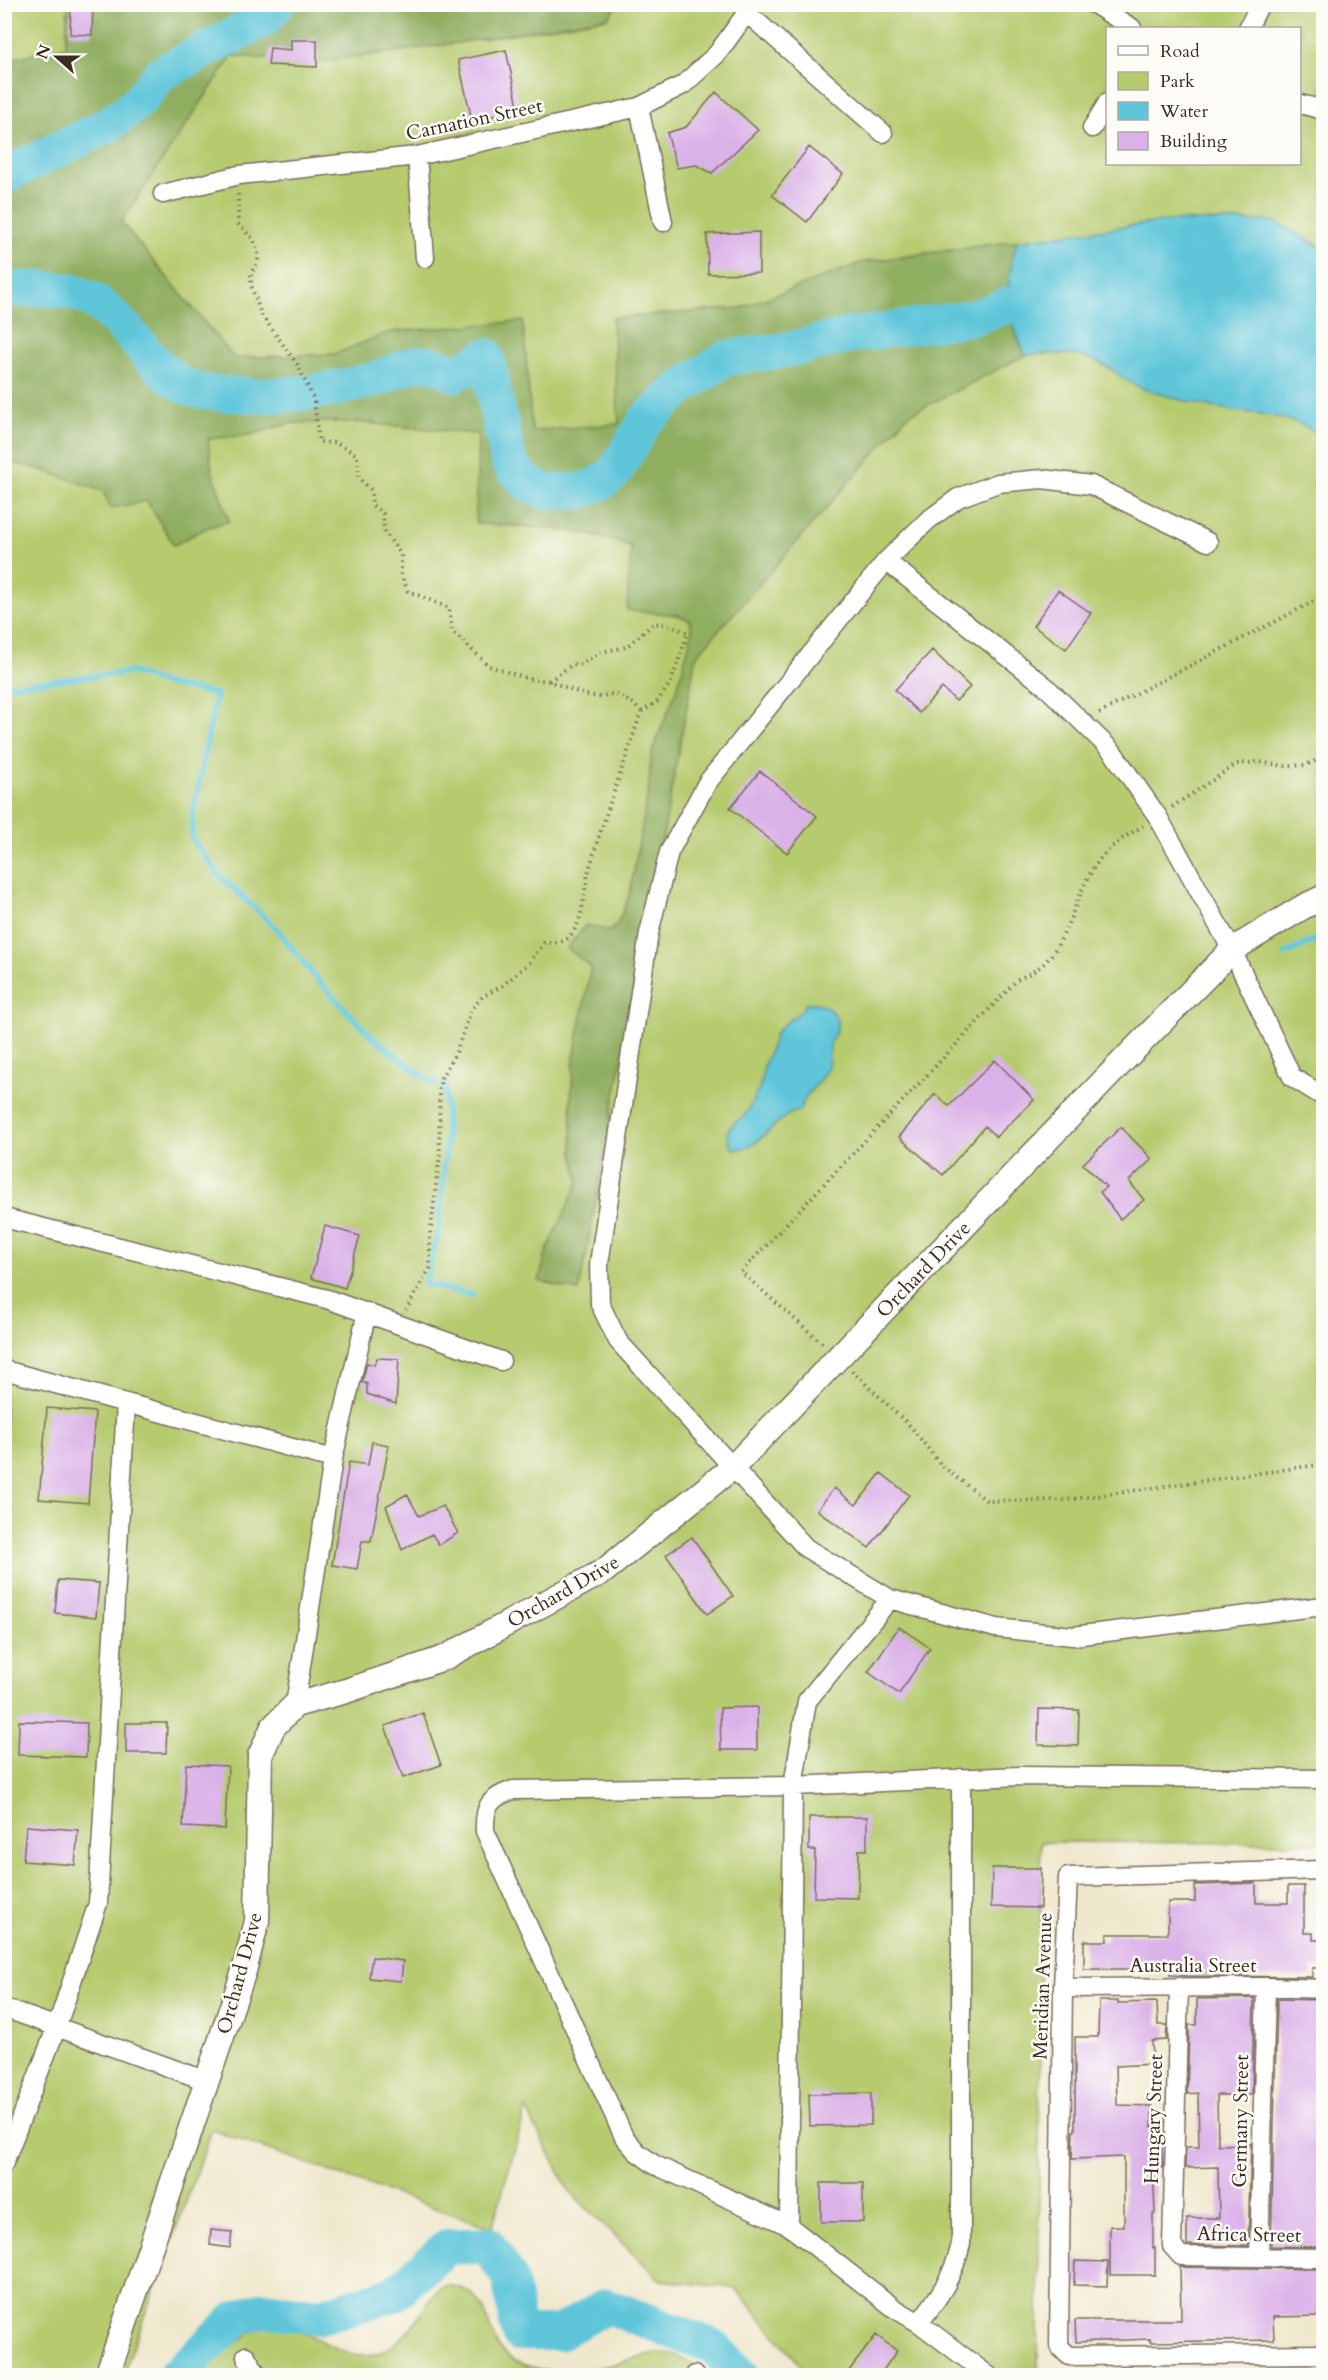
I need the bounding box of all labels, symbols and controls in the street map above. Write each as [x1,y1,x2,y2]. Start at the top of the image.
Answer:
north arrow [27,27,87,87]
legend [1106,27,1301,165]
text: Road [1160,39,1200,64]
text: N [31,41,57,62]
text: Park [1160,69,1195,94]
street label: Carnation Street [403,92,545,147]
text: Water [1159,99,1209,124]
text: Building [1160,129,1228,154]
street label: Orchard Drive [870,1215,976,1324]
street label: Orchard Drive [502,1548,624,1634]
street label: Orchard Drive [210,1909,269,2037]
street label: Meridian Avenue [1026,1912,1059,2060]
street label: Australia Street [1130,1952,1257,1979]
street label: Hungary Street [1138,2053,1169,2185]
street label: Germany Street [1226,2054,1255,2188]
street label: Africa Street [1197,2220,1302,2249]

